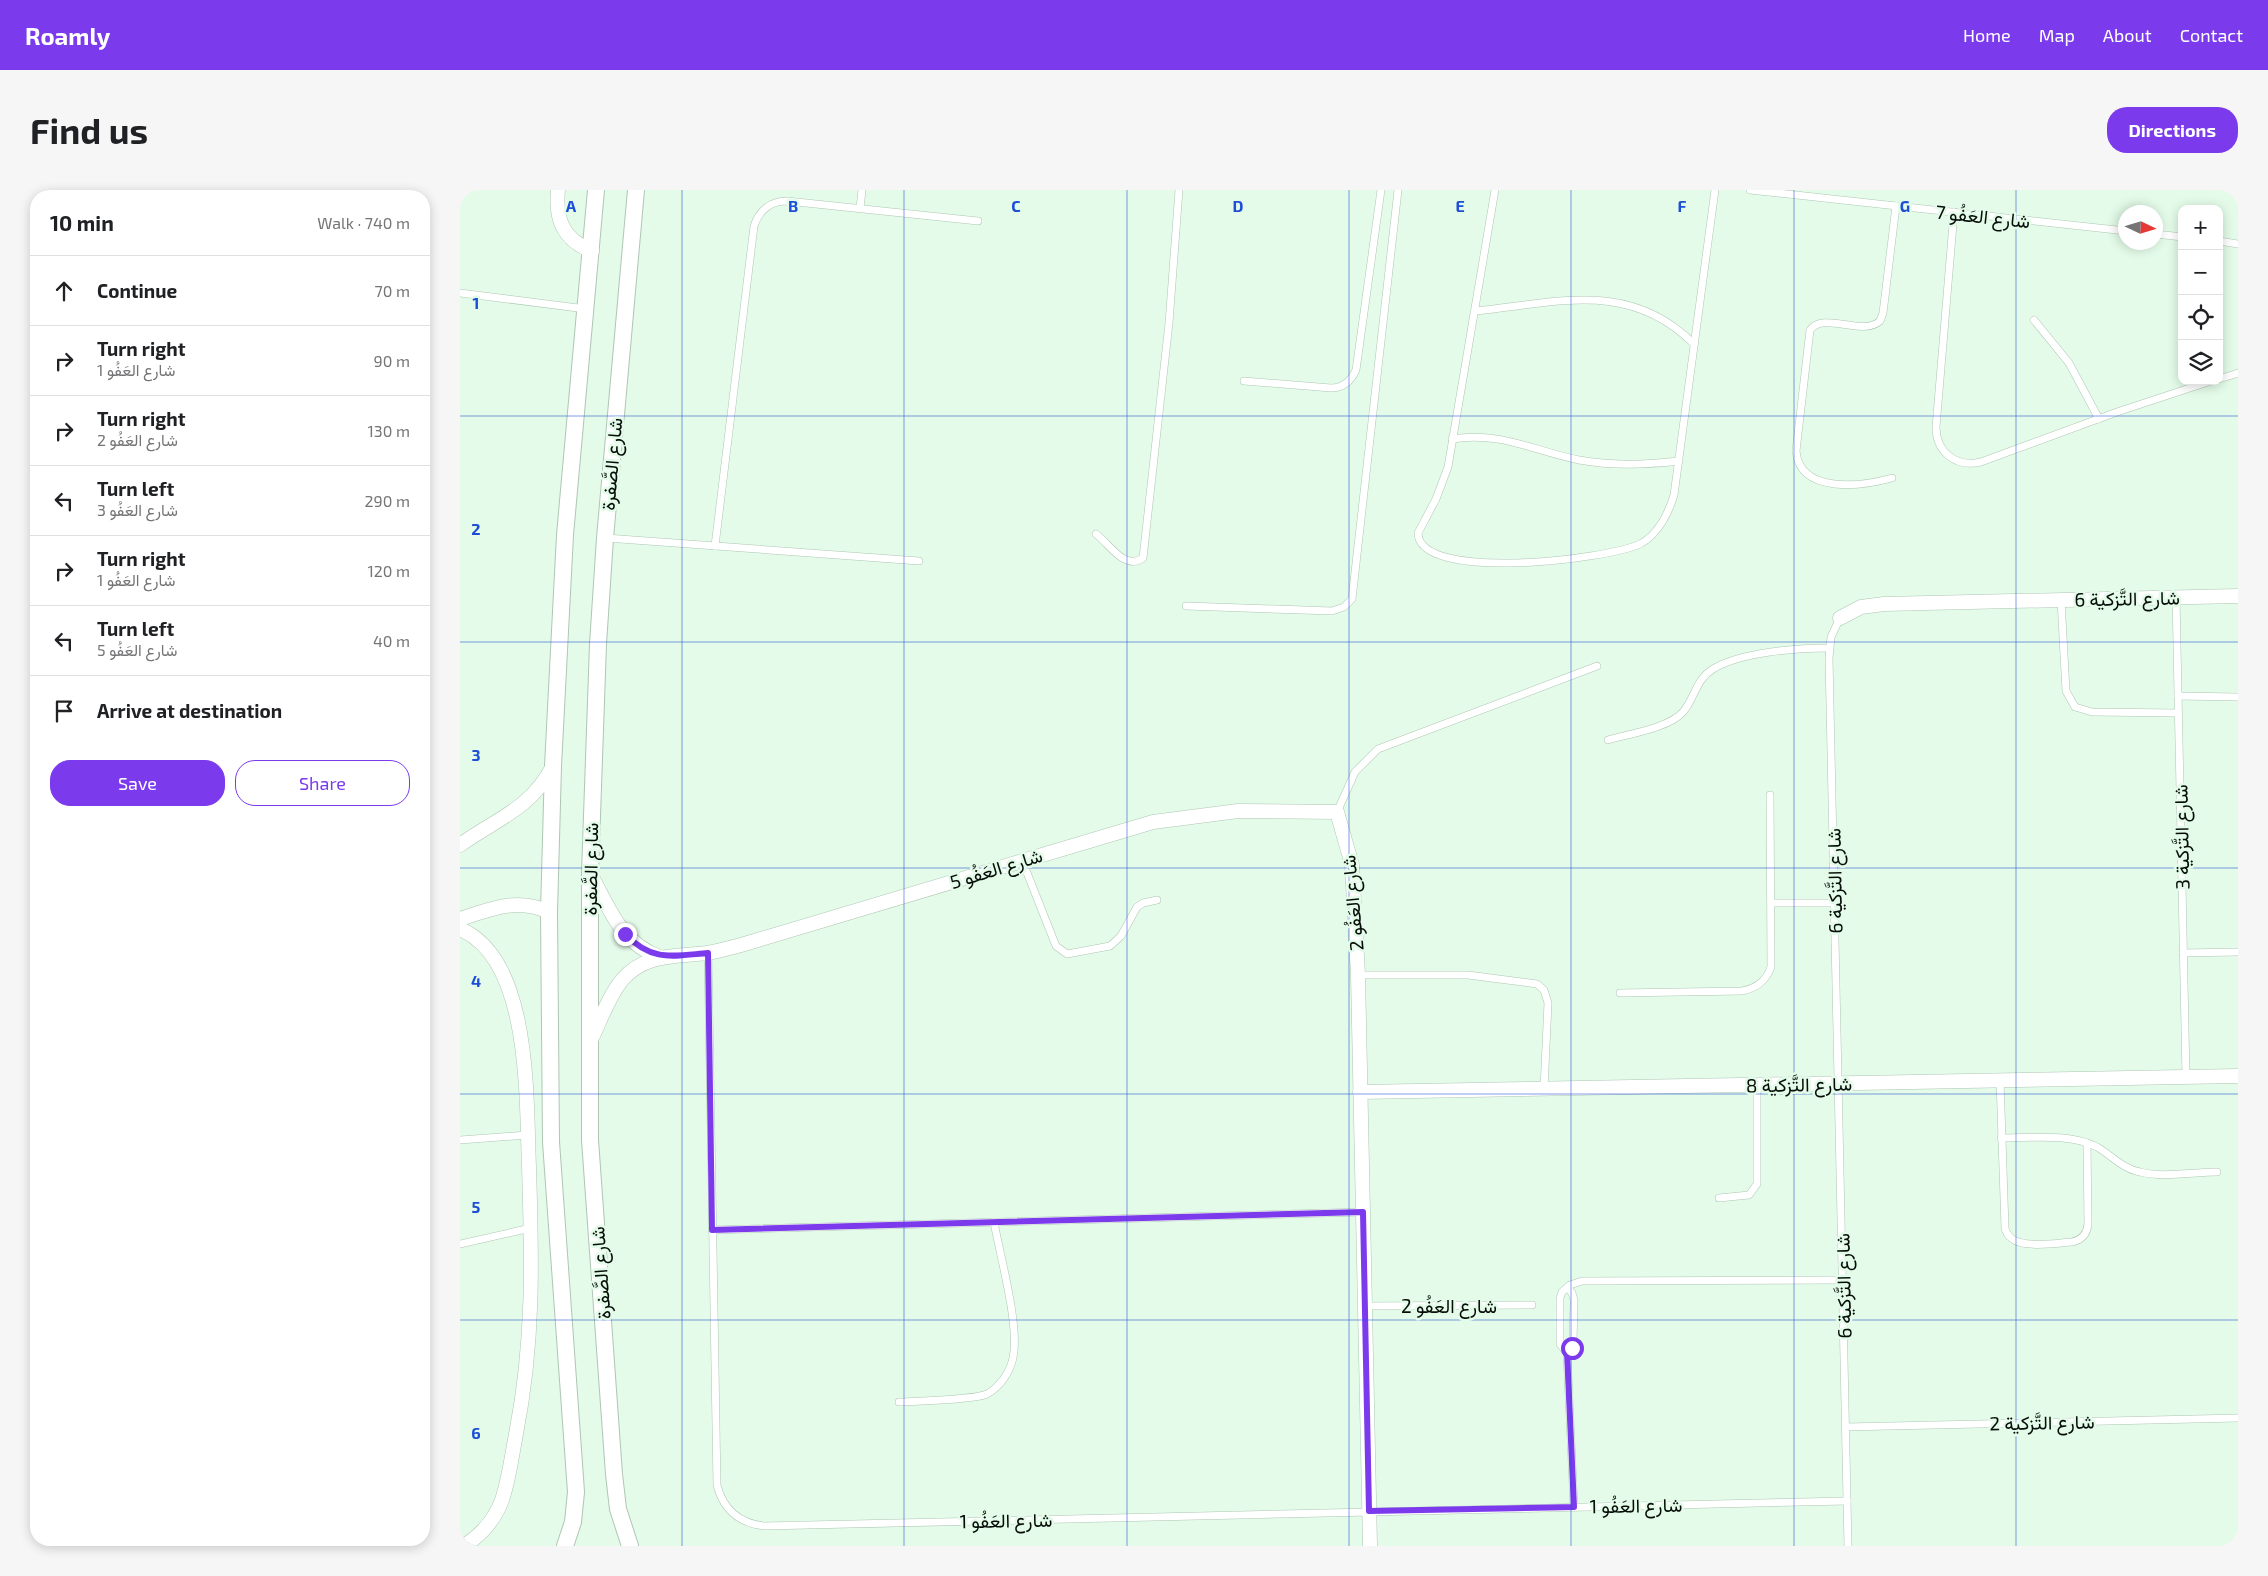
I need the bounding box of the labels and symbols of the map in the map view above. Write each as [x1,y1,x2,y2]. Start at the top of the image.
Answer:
text: A [566,196,577,215]
text: B [788,196,798,215]
text: C [1011,196,1021,215]
text: D [1233,196,1244,215]
text: E [1455,196,1465,215]
text: F [1678,196,1687,215]
text: G [1900,196,1910,215]
street label: شارع العَفُو 7 [1934,200,2031,234]
north arrow [2118,205,2163,250]
text: 1 [473,293,479,312]
street label: شارع الصَّفرة [595,417,628,511]
text: 2 [471,519,481,538]
street label: شارع التَّزكية 6 [2074,586,2180,612]
text: 3 [471,745,481,764]
street label: شارع التَّزكية 3 [2169,784,2195,890]
street label: شارع الصَّفرة [578,822,604,916]
street label: شارع التَّزكية 6 [1822,828,1848,934]
street label: شارع العَفُو 5 [947,843,1046,895]
street label: شارع العَفُو 2 [1336,854,1370,952]
route end [614,923,637,946]
text: 4 [471,971,481,990]
street label: شارع التَّزكية 8 [1746,1072,1852,1098]
text: 5 [472,1197,481,1216]
street label: شارع الصَّفرة [585,1226,617,1320]
street label: شارع التَّزكية 6 [1831,1233,1857,1339]
street label: شارع العَفُو 2 [1401,1294,1497,1319]
route start [1561,1337,1584,1360]
street label: شارع التَّزكية 2 [1989,1410,2095,1436]
text: 6 [471,1423,481,1442]
street label: شارع العَفُو 1 [1589,1493,1683,1519]
street label: شارع العَفُو 1 [959,1508,1053,1534]

